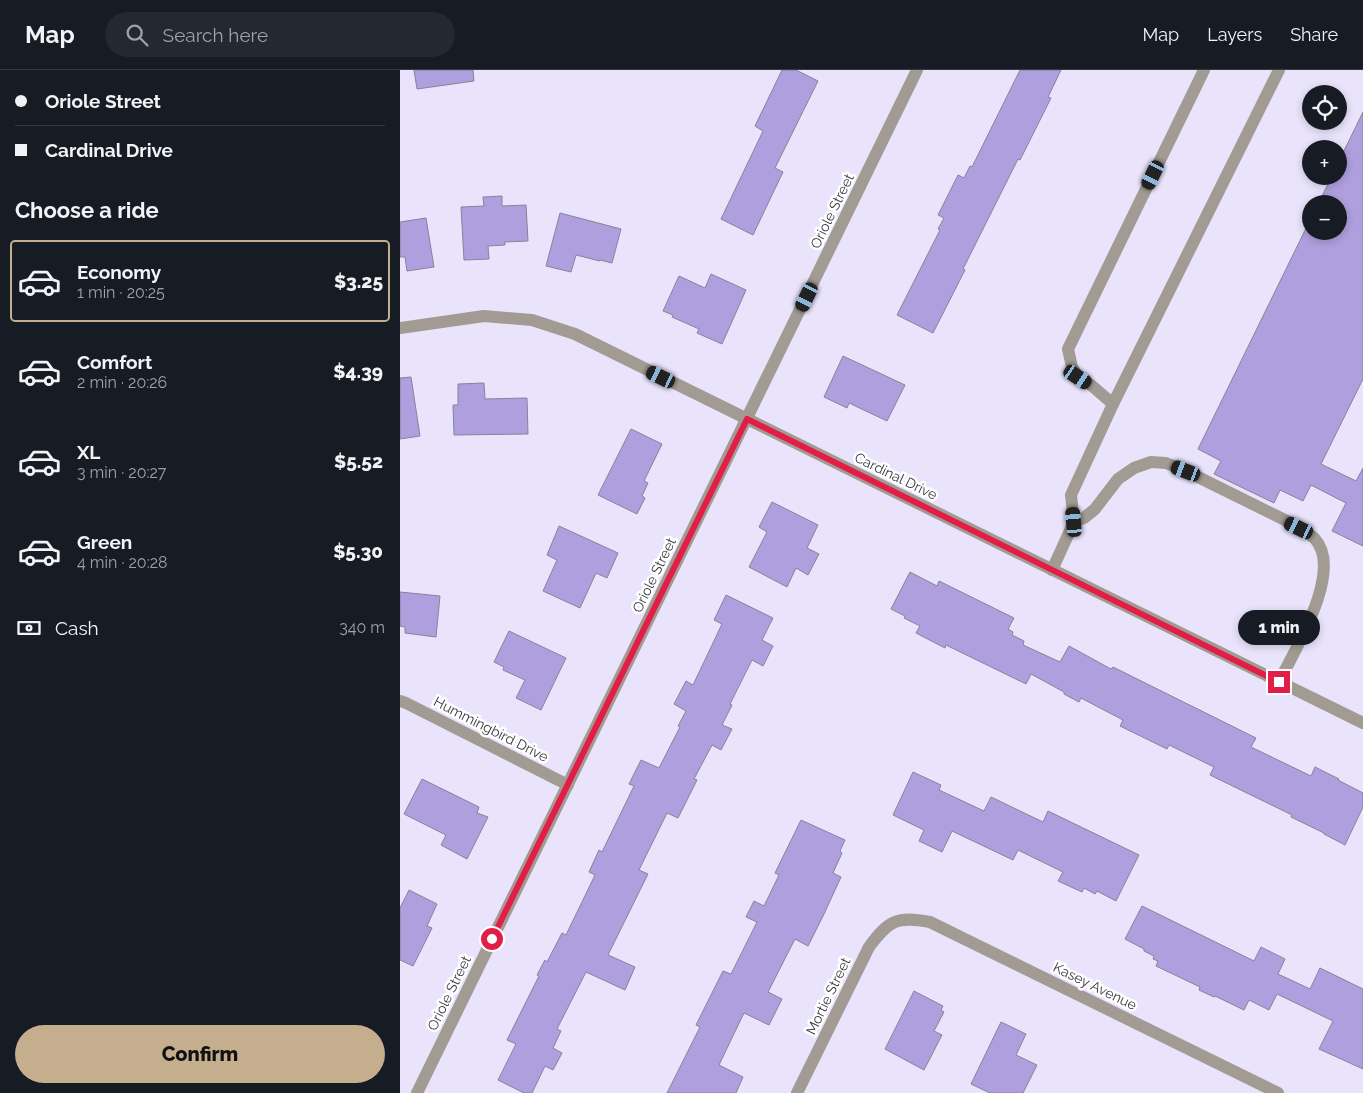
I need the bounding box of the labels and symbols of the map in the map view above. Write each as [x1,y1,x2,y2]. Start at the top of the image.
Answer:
car [1139,158,1166,192]
street label: Oriole Street [807,171,857,251]
car [793,280,820,314]
car [1061,362,1094,392]
car [644,364,677,390]
street label: Cardinal Drive [852,449,940,503]
car [1169,459,1202,483]
car [1065,506,1082,538]
car [1282,515,1315,541]
street label: Oriole Street [629,535,679,615]
callout: 1 min [1238,610,1320,644]
route end [1268,671,1290,693]
street label: Hummingbird Drive [431,693,551,765]
route start [481,928,503,950]
street label: Oriole Street [424,953,474,1033]
street label: Mortie Street [802,955,854,1037]
street label: Kasey Avenue [1051,959,1139,1013]

